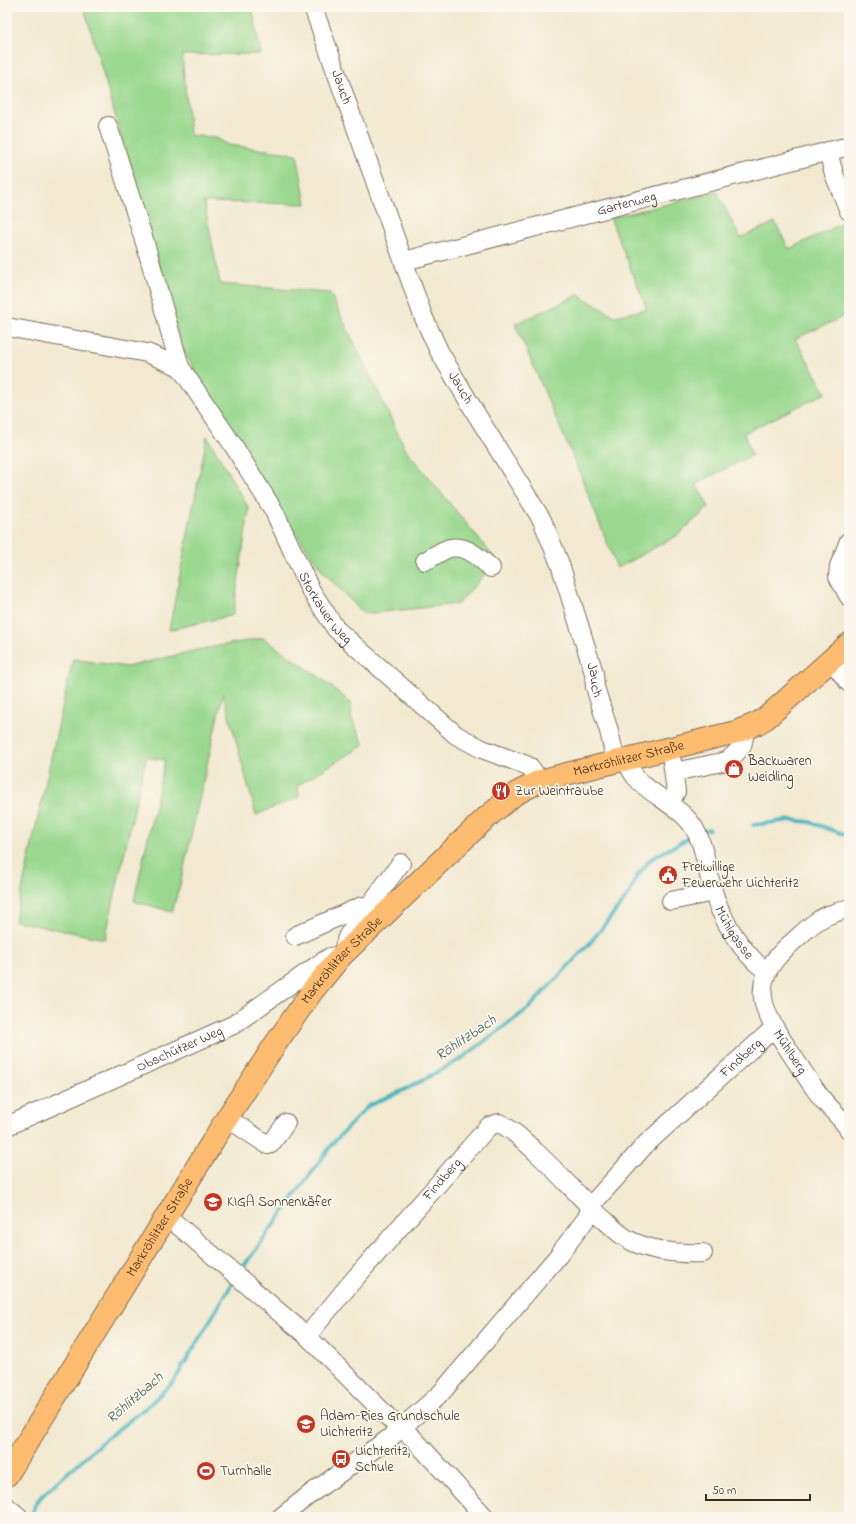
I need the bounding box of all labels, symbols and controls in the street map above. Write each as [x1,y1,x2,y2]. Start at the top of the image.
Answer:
street label: Jauch [326,67,357,107]
street label: Gartenweg [595,186,659,221]
street label: Jauch [443,367,479,408]
street label: Storkauer Weg [293,568,357,650]
street label: Jauch [581,660,608,700]
street label: Markröhlitzer Straße [571,735,687,782]
place label: Backwaren Weidling [747,751,812,789]
shop icon: Backwaren Weidling [723,758,745,780]
restaurant icon: Zur Weintraube [490,780,512,802]
place label: Zur Weintraube [515,781,604,802]
place label: Freiwillige Feuerwehr Uichteritz [681,857,799,894]
public building icon: Freiwillige Feuerwehr Uichteritz [657,864,679,886]
street label: Mühlgasse [709,903,759,965]
street label: Markröhlitzer Straße [296,911,388,1008]
water label: Röhlitzbach [431,1009,502,1066]
street label: Obschützer Weg [133,1020,227,1077]
street label: Mühlberg [768,1025,813,1079]
street label: Findberg [714,1033,767,1083]
street label: Findberg [417,1153,468,1206]
street label: Markröhlitzer Straße [121,1173,199,1281]
school or university icon: KIGA Sonnenkäfer [202,1191,224,1213]
place label: KIGA Sonnenkäfer [227,1192,332,1213]
water label: Röhlitzbach [102,1366,169,1429]
place label: Adam-Ries Grundschule Uichteritz [320,1406,460,1443]
school or university icon: Adam-Ries Grundschule Uichteritz [295,1413,317,1435]
place label: Uichteritz, Schule [355,1441,410,1478]
bus stop icon: Uichteritz, Schule [330,1448,352,1470]
sports icon: Turnhalle [195,1460,217,1482]
place label: Turnhalle [220,1461,272,1482]
scale bar [706,1476,810,1502]
text: 50 m [712,1482,736,1500]

